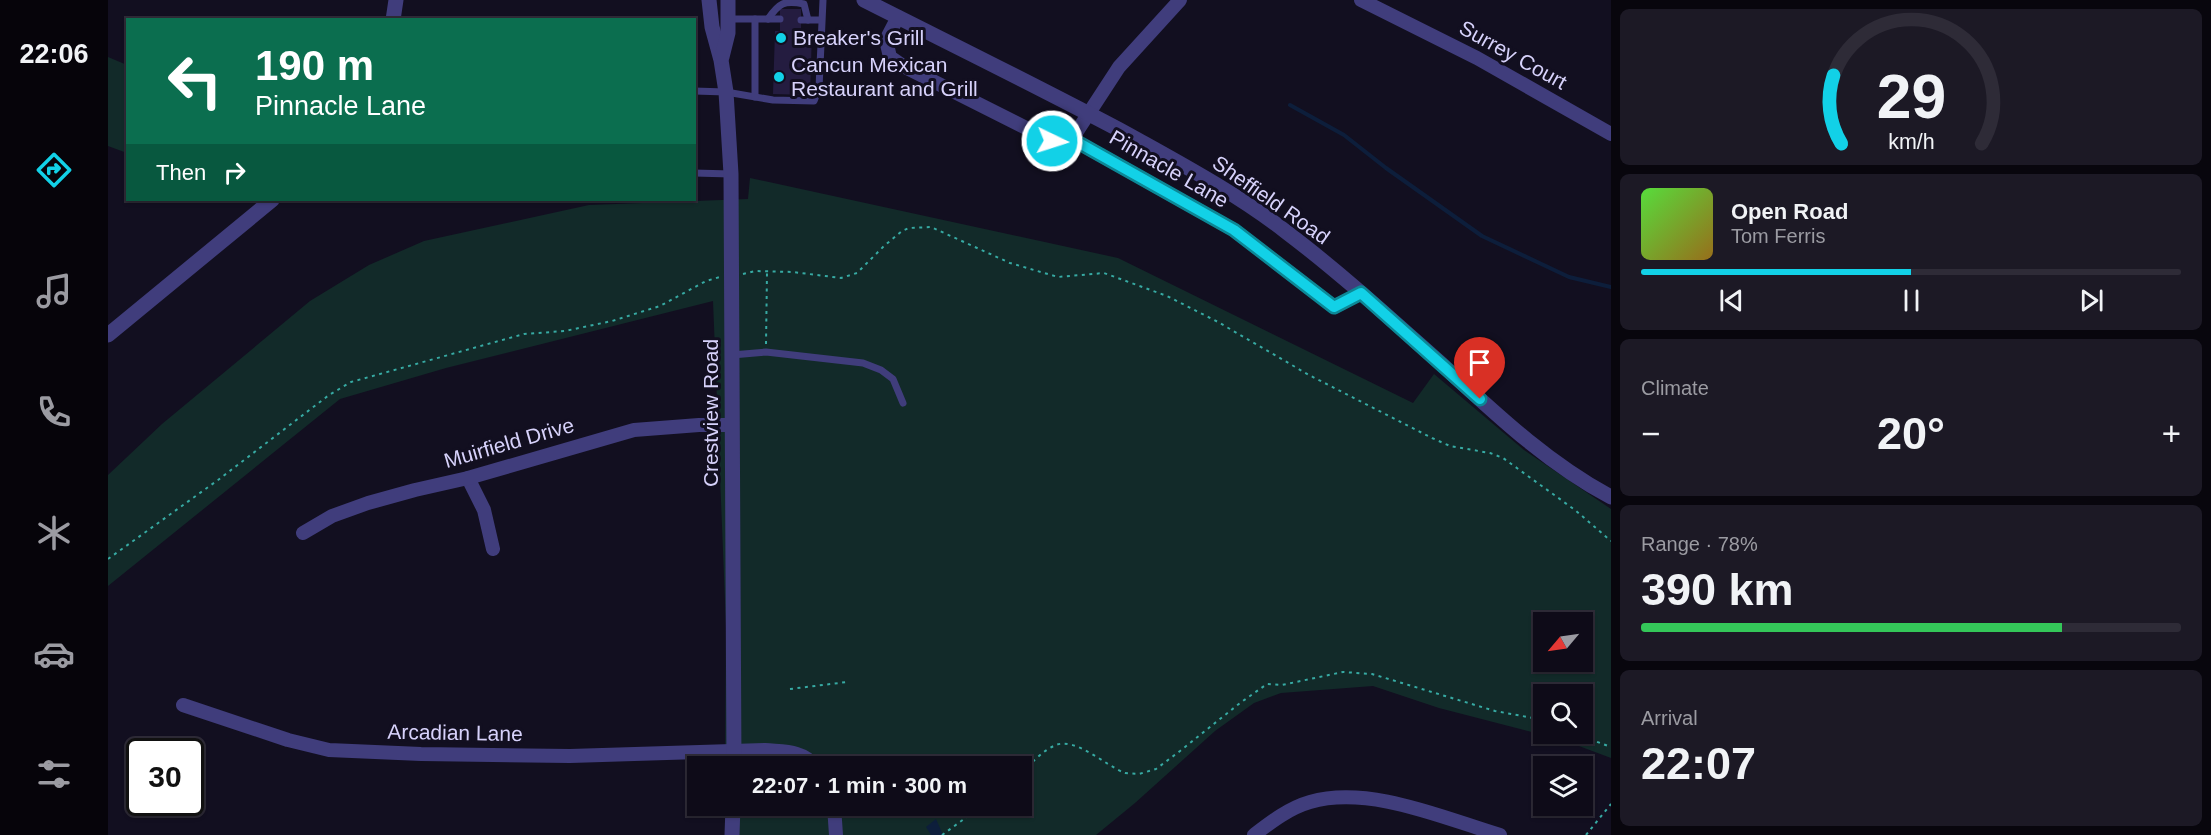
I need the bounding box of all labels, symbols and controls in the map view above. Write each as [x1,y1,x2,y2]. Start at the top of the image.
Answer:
street label: Surrey Court [1456,16,1571,94]
place label: Breaker's Grill [793,26,924,49]
marker: Breaker's Grill [774,31,788,45]
text: 22:06 [19,39,89,69]
icon: left [156,42,234,120]
text: 190 m [255,42,374,89]
place label: Cancun Mexican Restaurant and Grill [791,53,978,100]
text: 29 [1876,62,1946,131]
marker: Cancun Mexican Restaurant and Grill [772,70,786,84]
text: Pinnacle Lane [255,91,426,121]
position arrow [1020,109,1084,173]
street label: Pinnacle Lane [1106,125,1233,212]
text: km/h [1888,130,1934,154]
icon: directions [33,149,75,191]
street label: Sheffield Road [1208,151,1334,248]
icon: right [218,156,251,189]
text: Then [156,160,206,185]
text: Open Road [1731,199,1848,224]
text: Tom Ferris [1731,225,1825,247]
icon: music [33,270,75,312]
icon: previous [1715,284,1748,317]
icon: pause [1895,284,1928,317]
icon: next [2075,284,2108,317]
pin [1454,337,1505,399]
street label: Crestview Road [699,339,722,487]
icon: arrive [1463,346,1496,379]
text: Climate [1641,377,1709,399]
icon: phone [33,391,75,433]
text: 20° [1877,408,1945,459]
street label: Muirfield Drive [441,413,577,472]
text: − [1641,415,1660,452]
text: + [2162,415,2181,452]
icon: climate [33,512,75,554]
text: Range · 78% [1641,533,1758,555]
text: 390 km [1641,564,1794,615]
north arrow [1533,612,1593,672]
map controls [1533,612,1593,816]
icon: car [33,633,75,675]
button: search [1533,684,1593,744]
text: Arrival [1641,707,1698,729]
street label: Arcadian Lane [387,720,523,745]
speed limit sign: 30 [126,738,204,816]
text: 22:07 [1641,738,1756,789]
icon: filters [33,753,75,795]
button: layers [1533,756,1593,816]
text: 22:07 · 1 min · 300 m [752,773,967,798]

